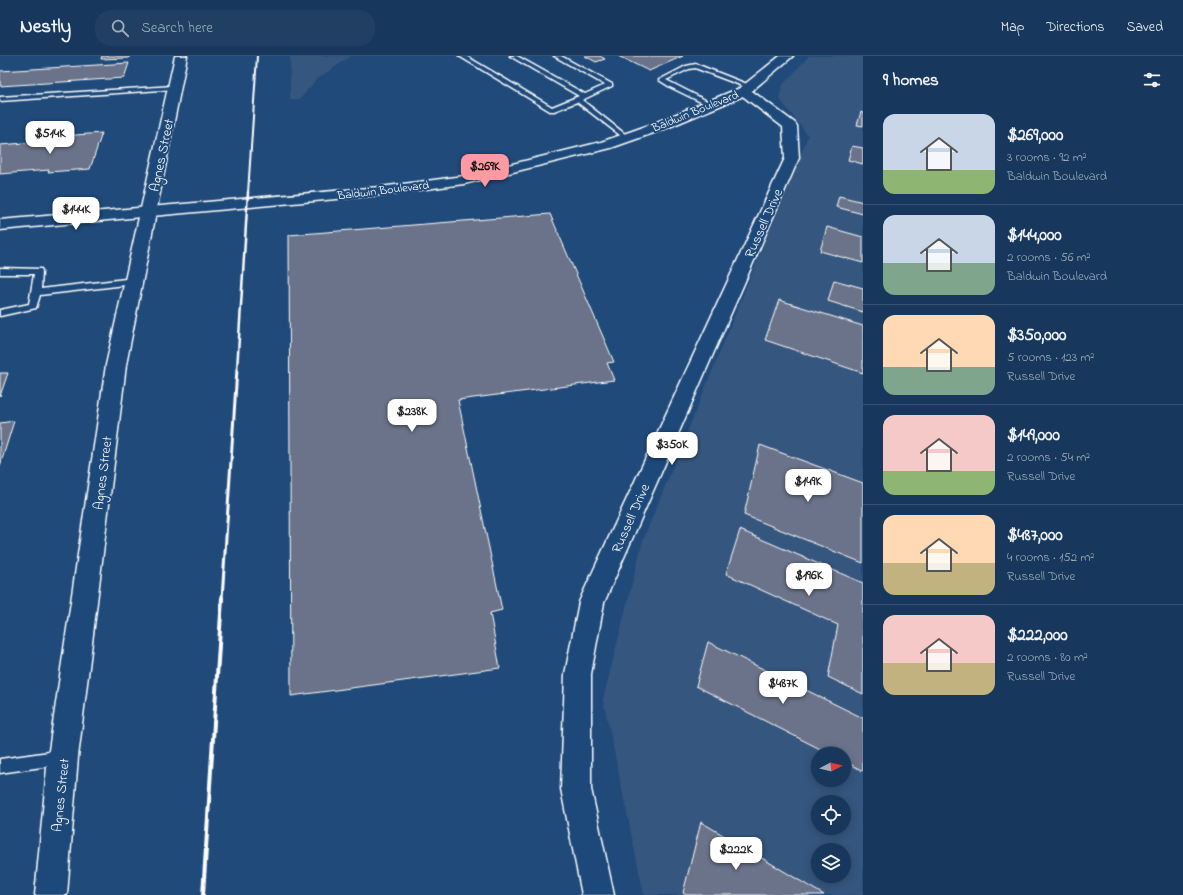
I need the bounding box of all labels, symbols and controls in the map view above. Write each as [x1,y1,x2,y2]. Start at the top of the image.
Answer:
search box [95,10,375,46]
text: Nestly [20,14,71,41]
icon: search [109,17,131,39]
text: Search here [141,17,213,39]
text: Map [1001,17,1024,38]
text: Directions [1046,17,1104,38]
text: Saved [1126,17,1163,38]
text: 9 homes [883,68,939,93]
icon: filters [1141,69,1163,91]
street label: Baldwin Boulevard [648,86,742,138]
street label: Agnes Street [145,117,181,194]
pin: $514K [22,121,78,155]
text: $269,000 [1007,123,1063,148]
text: $514K [34,124,66,143]
icon: home [915,130,963,178]
text: 3 rooms · 92 m² [1007,148,1087,167]
pin: $269K [457,154,513,188]
text: $269K [470,157,500,176]
text: Baldwin Boulevard [1007,167,1107,186]
street label: Baldwin Boulevard [335,176,430,206]
street label: Russell Drive [740,185,789,262]
pin: $144K [48,197,104,231]
text: $144K [61,200,91,219]
text: $144,000 [1007,223,1062,248]
icon: home [915,231,963,279]
text: 2 rooms · 56 m² [1007,248,1091,267]
text: Baldwin Boulevard [1007,267,1107,286]
text: $350,000 [1007,323,1066,348]
icon: home [915,331,963,379]
text: 5 rooms · 123 m² [1007,348,1094,367]
text: Russell Drive [1007,367,1075,386]
pin: $238K [384,399,440,433]
text: $238K [397,402,427,421]
text: $149,000 [1007,423,1060,448]
icon: home [915,431,963,479]
pin: $350K [644,432,700,466]
street label: Agnes Street [89,435,119,511]
text: $350K [656,435,688,454]
text: 2 rooms · 54 m² [1007,448,1090,467]
text: Russell Drive [1007,467,1075,486]
pin: $149K [780,469,836,503]
text: $149K [794,472,822,491]
street label: Russell Drive [607,480,656,557]
text: $487,000 [1007,523,1063,548]
icon: home [915,531,963,579]
text: 4 rooms · 152 m² [1007,548,1094,567]
pin: $196K [781,563,837,597]
text: $196K [795,566,823,585]
text: Russell Drive [1007,567,1075,586]
text: $222,000 [1007,623,1068,648]
icon: home [915,631,963,679]
text: 2 rooms · 80 m² [1007,648,1088,667]
text: Russell Drive [1007,667,1075,686]
pin: $487K [755,671,811,705]
text: $487K [768,674,798,693]
north arrow [811,747,851,787]
map controls [811,747,851,883]
street label: Agnes Street [47,757,77,833]
button: locate [811,795,851,835]
pin: $222K [708,837,764,871]
text: $222K [719,840,753,859]
button: layers [811,843,851,883]

